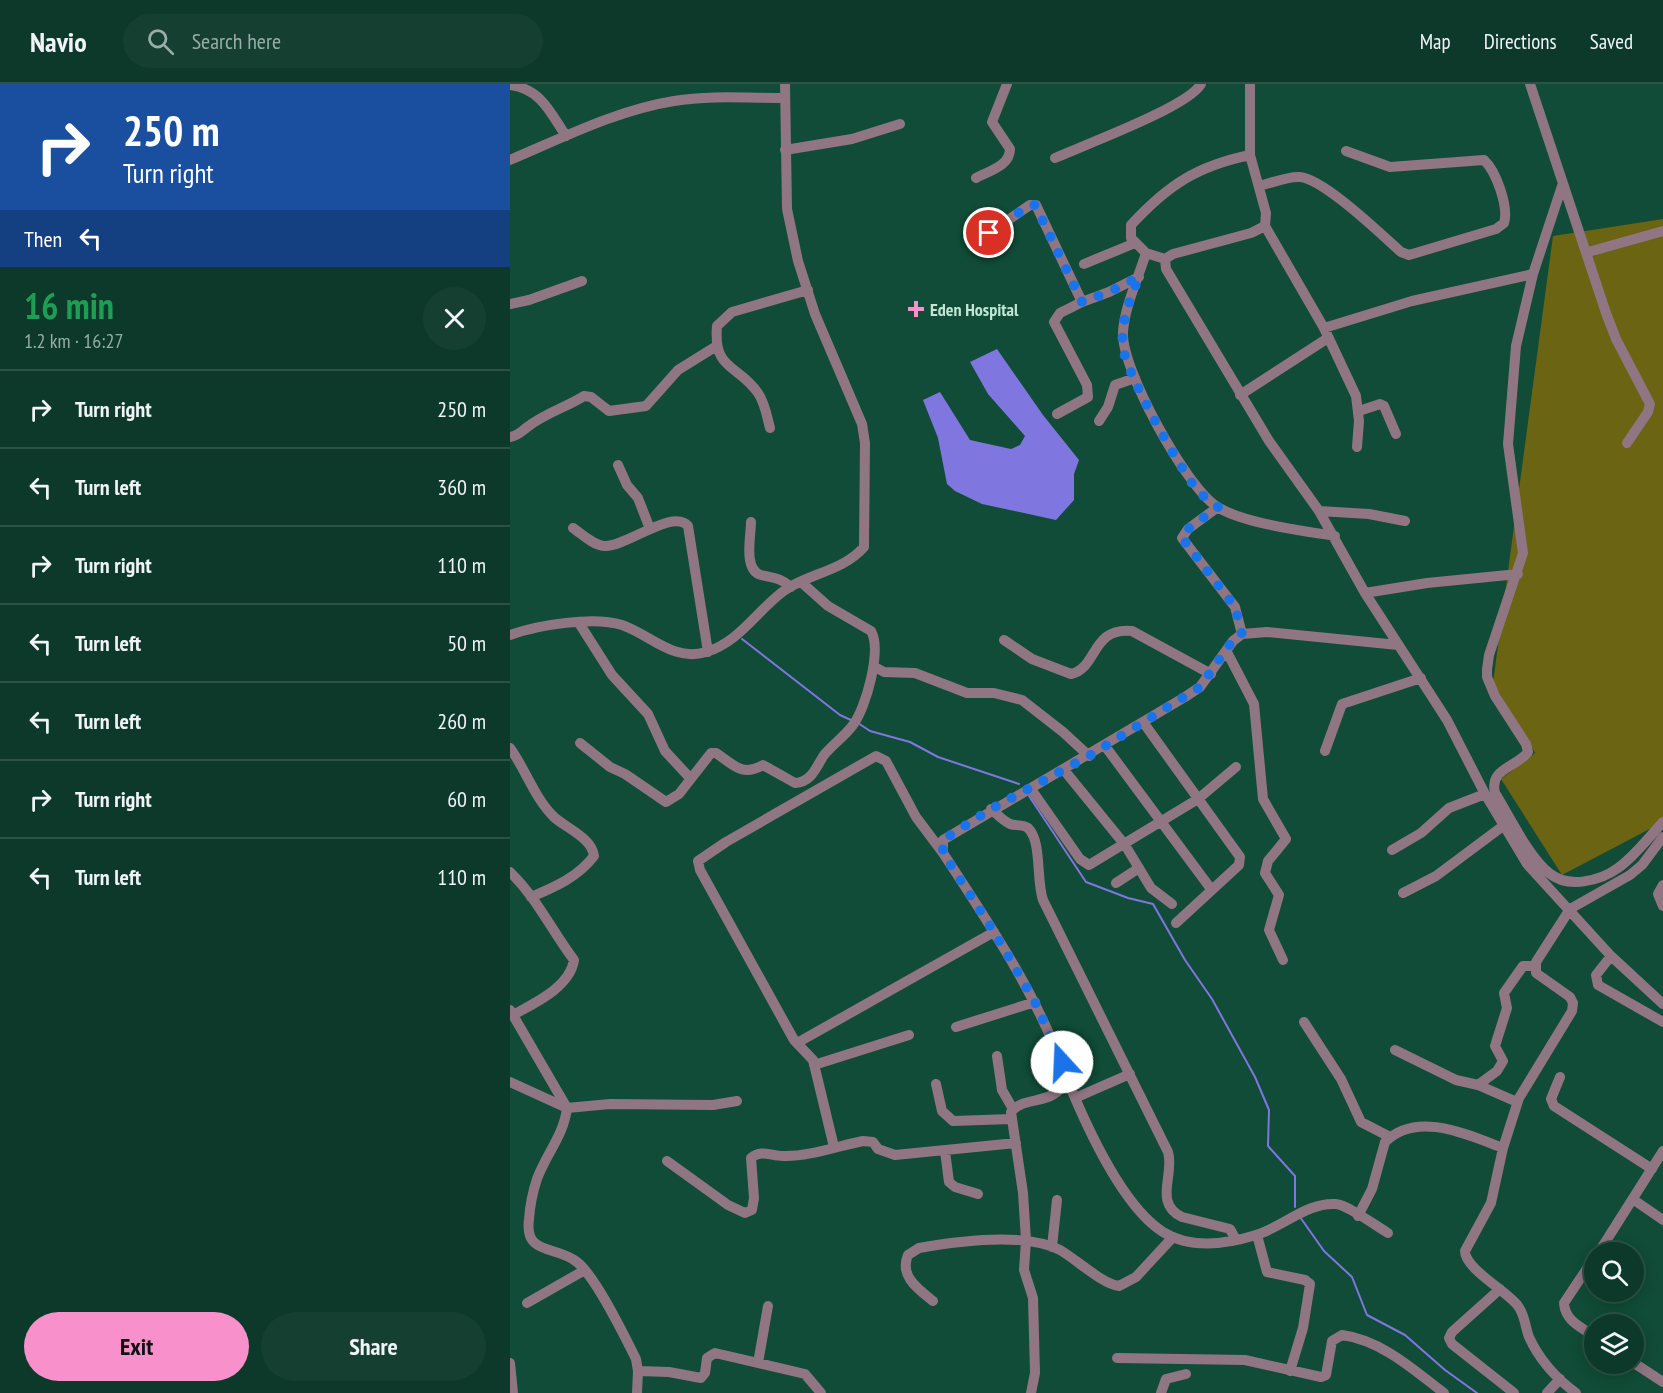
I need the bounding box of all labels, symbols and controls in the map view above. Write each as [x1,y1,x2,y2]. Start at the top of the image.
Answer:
search box [123,14,543,68]
text: Navio [30,23,87,60]
icon: search [144,25,177,58]
text: Search here [192,27,281,55]
text: Map [1420,28,1451,55]
text: Directions [1484,28,1557,55]
text: Saved [1590,28,1633,55]
text: 250 m [123,103,220,158]
icon: right [24,108,102,186]
text: Turn right [123,156,214,190]
pin [963,207,1014,258]
icon: arrive [972,216,1005,249]
icon: left [74,222,107,255]
text: Then [24,225,62,253]
text: 16 min [24,282,114,329]
button: close [423,287,486,350]
place label: Eden Hospital [930,298,1019,321]
marker: Eden Hospital [907,300,925,318]
text: 1.2 km · 16:27 [24,328,123,354]
icon: right [24,393,57,426]
text: Turn right [75,395,152,423]
text: 250 m [437,395,486,423]
icon: left [24,471,57,504]
text: Turn left [75,473,141,501]
text: 360 m [437,473,486,501]
icon: right [24,549,57,582]
text: Turn right [75,551,152,579]
text: 110 m [437,551,486,579]
icon: left [24,627,57,660]
text: Turn left [75,629,141,657]
text: 50 m [447,629,486,657]
icon: left [24,705,57,738]
text: Turn left [75,707,141,735]
text: 260 m [437,707,486,735]
icon: right [24,783,57,816]
text: Turn right [75,785,152,813]
text: 60 m [447,785,486,813]
icon: left [24,861,57,894]
text: Turn left [75,863,141,891]
text: 110 m [437,863,486,891]
position arrow [1030,1030,1094,1094]
map controls [1584,1242,1644,1374]
button: search [1584,1242,1644,1302]
button: Exit [24,1312,249,1381]
button: Share [261,1312,486,1381]
button: layers [1584,1314,1644,1374]

